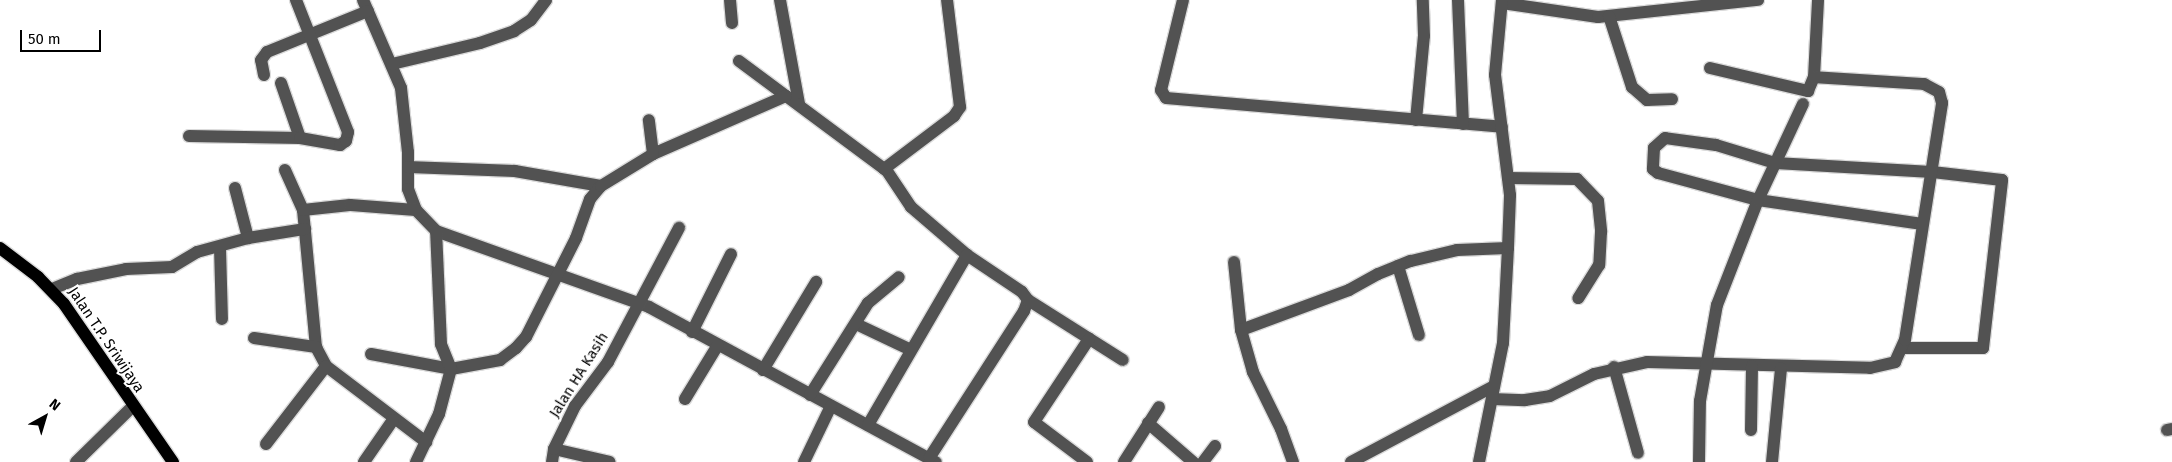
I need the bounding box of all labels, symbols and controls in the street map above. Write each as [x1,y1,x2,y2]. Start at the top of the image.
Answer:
scale bar [22,20,104,52]
text: 50 m [28,30,61,48]
street label: Jalan T.P. Sriwijaya [64,284,148,396]
street label: Jalan HA Kasih [546,329,612,421]
north arrow [20,392,70,442]
text: N [46,395,64,414]

